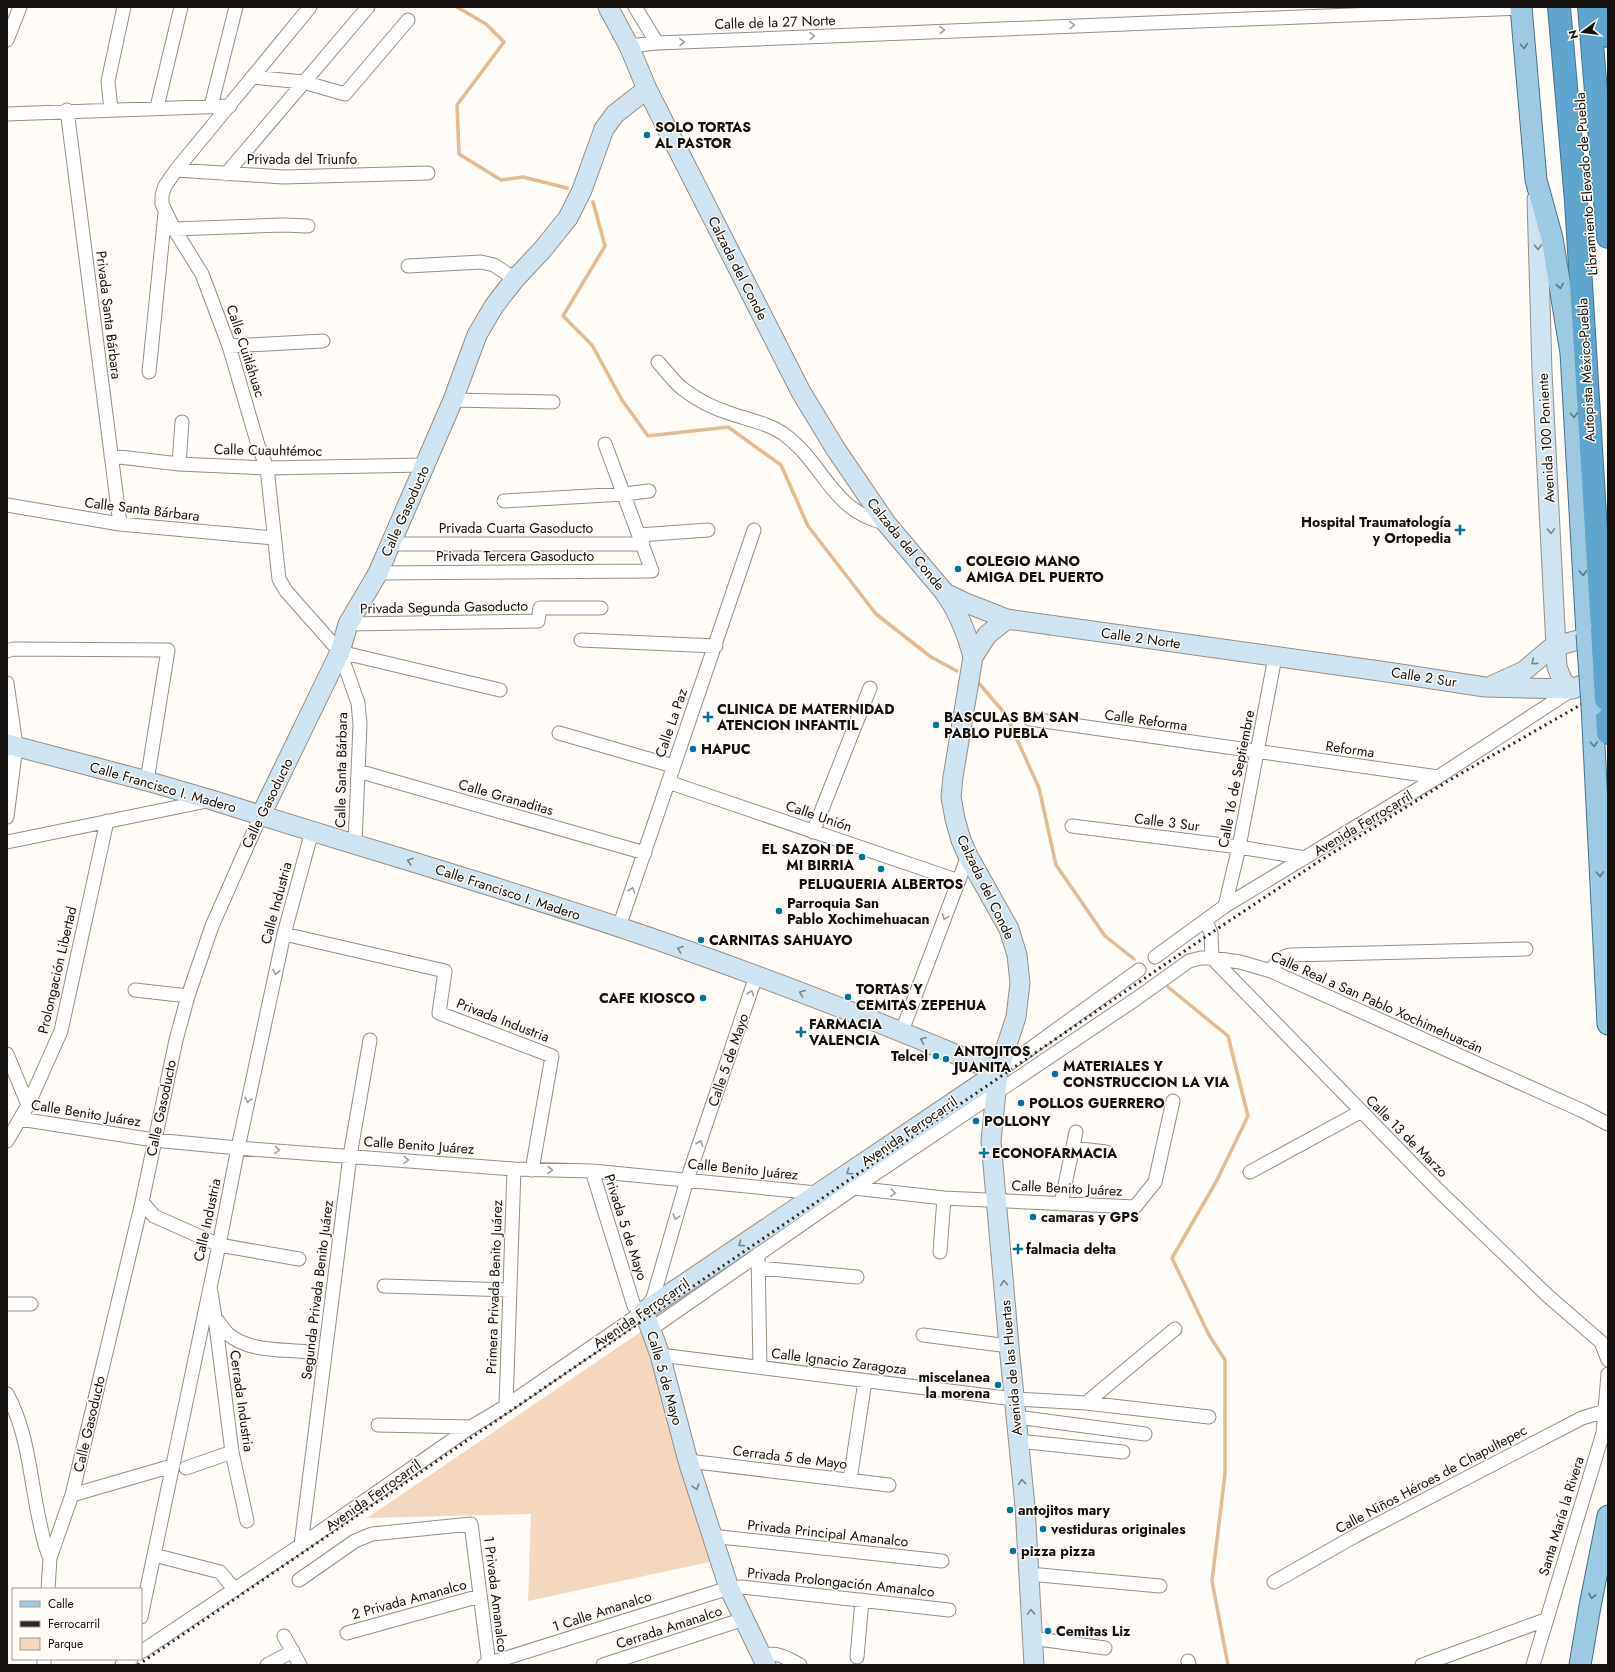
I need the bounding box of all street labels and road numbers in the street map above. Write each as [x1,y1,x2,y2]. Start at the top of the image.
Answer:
street label: Calle de la 27 Norte [714,10,836,34]
street label: Libramiento Elevado de Puebla [1570,92,1602,276]
street label: Privada del Triunfo [247,149,358,169]
street label: Calzada del Conde [703,213,773,323]
street label: Privada Santa Bárbara [91,250,127,380]
street label: Autopista México-Puebla [1572,298,1600,442]
street label: Calle Cuitláhuac [222,302,270,400]
street label: Avenida 100 Poniente [1533,373,1559,503]
street label: Calle Cuauhtémoc [214,439,322,461]
street label: Calle Gasoducto [376,462,434,560]
street label: Calle Santa Bárbara [83,492,201,526]
street label: Calzada del Conde [862,493,950,595]
street label: Privada Cuarta Gasoducto [439,518,594,538]
street label: Privada Tercera Gasoducto [436,546,594,566]
street label: Privada Segunda Gasoducto [360,596,529,618]
street label: Calle 2 Norte [1100,623,1182,653]
street label: Calle 2 Sur [1390,662,1458,692]
street label: Calle La Paz [650,685,692,760]
street label: Calle Reforma [1103,704,1189,736]
street label: Calle 16 de Septiembre [1213,708,1259,850]
street label: Calle Santa Bárbara [330,712,352,828]
street label: Reforma [1324,736,1376,762]
street label: Calle Gasoducto [237,754,298,851]
street label: Calle Francisco I. Madero [87,756,239,818]
street label: Calle Granaditas [456,774,556,820]
street label: Avenida Ferrocarril [1310,786,1416,860]
street label: Calle Unión [783,795,855,837]
street label: Calle 3 Sur [1133,808,1201,836]
street label: Calzada del Conde [952,831,1020,943]
street label: Calle Francisco I. Madero [433,859,584,925]
street label: Calle Industria [255,860,297,946]
street label: Prolongación Libertad [33,904,81,1036]
street label: Calle Real a San Pablo Xochimehuacán [1268,946,1486,1058]
street label: Privada Industria [454,993,552,1047]
street label: Calle 5 de Mayo [703,1010,753,1109]
street label: Calle Gasoducto [141,1058,181,1158]
street label: Calle 13 de Marzo [1361,1090,1453,1182]
street label: Avenida Ferrocarril [857,1091,961,1171]
street label: Calle Benito Juárez [30,1094,143,1132]
street label: Calle Benito Juárez [363,1131,476,1159]
street label: Calle Benito Juárez [687,1153,800,1185]
street label: Privada 5 de Mayo [599,1171,653,1283]
street label: Calle Benito Juárez [1011,1175,1123,1201]
street label: Calle Industria [188,1177,226,1263]
street label: Segunda Privada Benito Juárez [296,1198,338,1381]
street label: Primera Privada Benito Juárez [481,1199,507,1374]
street label: Avenida Ferrocarril [589,1273,693,1353]
street label: Avenida de las Huertas [995,1299,1027,1437]
street label: Calle 5 de Mayo [642,1328,688,1428]
street label: Calle Ignacio Zaragoza [770,1343,908,1379]
street label: Cerrada Industria [225,1349,259,1453]
street label: Calle Gasoducto [68,1374,110,1474]
street label: Calle Niños Héroes de Chapultepec [1332,1420,1530,1538]
street label: Cerrada 5 de Mayo [732,1440,849,1474]
street label: Santa María la Rivera [1533,1454,1589,1578]
street label: Avenida Ferrocarril [321,1455,425,1535]
street label: Privada Principal Amanalco [746,1515,910,1551]
street label: 1 Privada Amanalco [479,1535,513,1653]
street label: Privada Prolongación Amanalco [746,1562,936,1602]
street label: 2 Privada Amanalco [349,1574,469,1624]
street label: 1 Calle Amanalco [550,1585,655,1636]
street label: Cerrada Amanalco [613,1600,725,1654]

